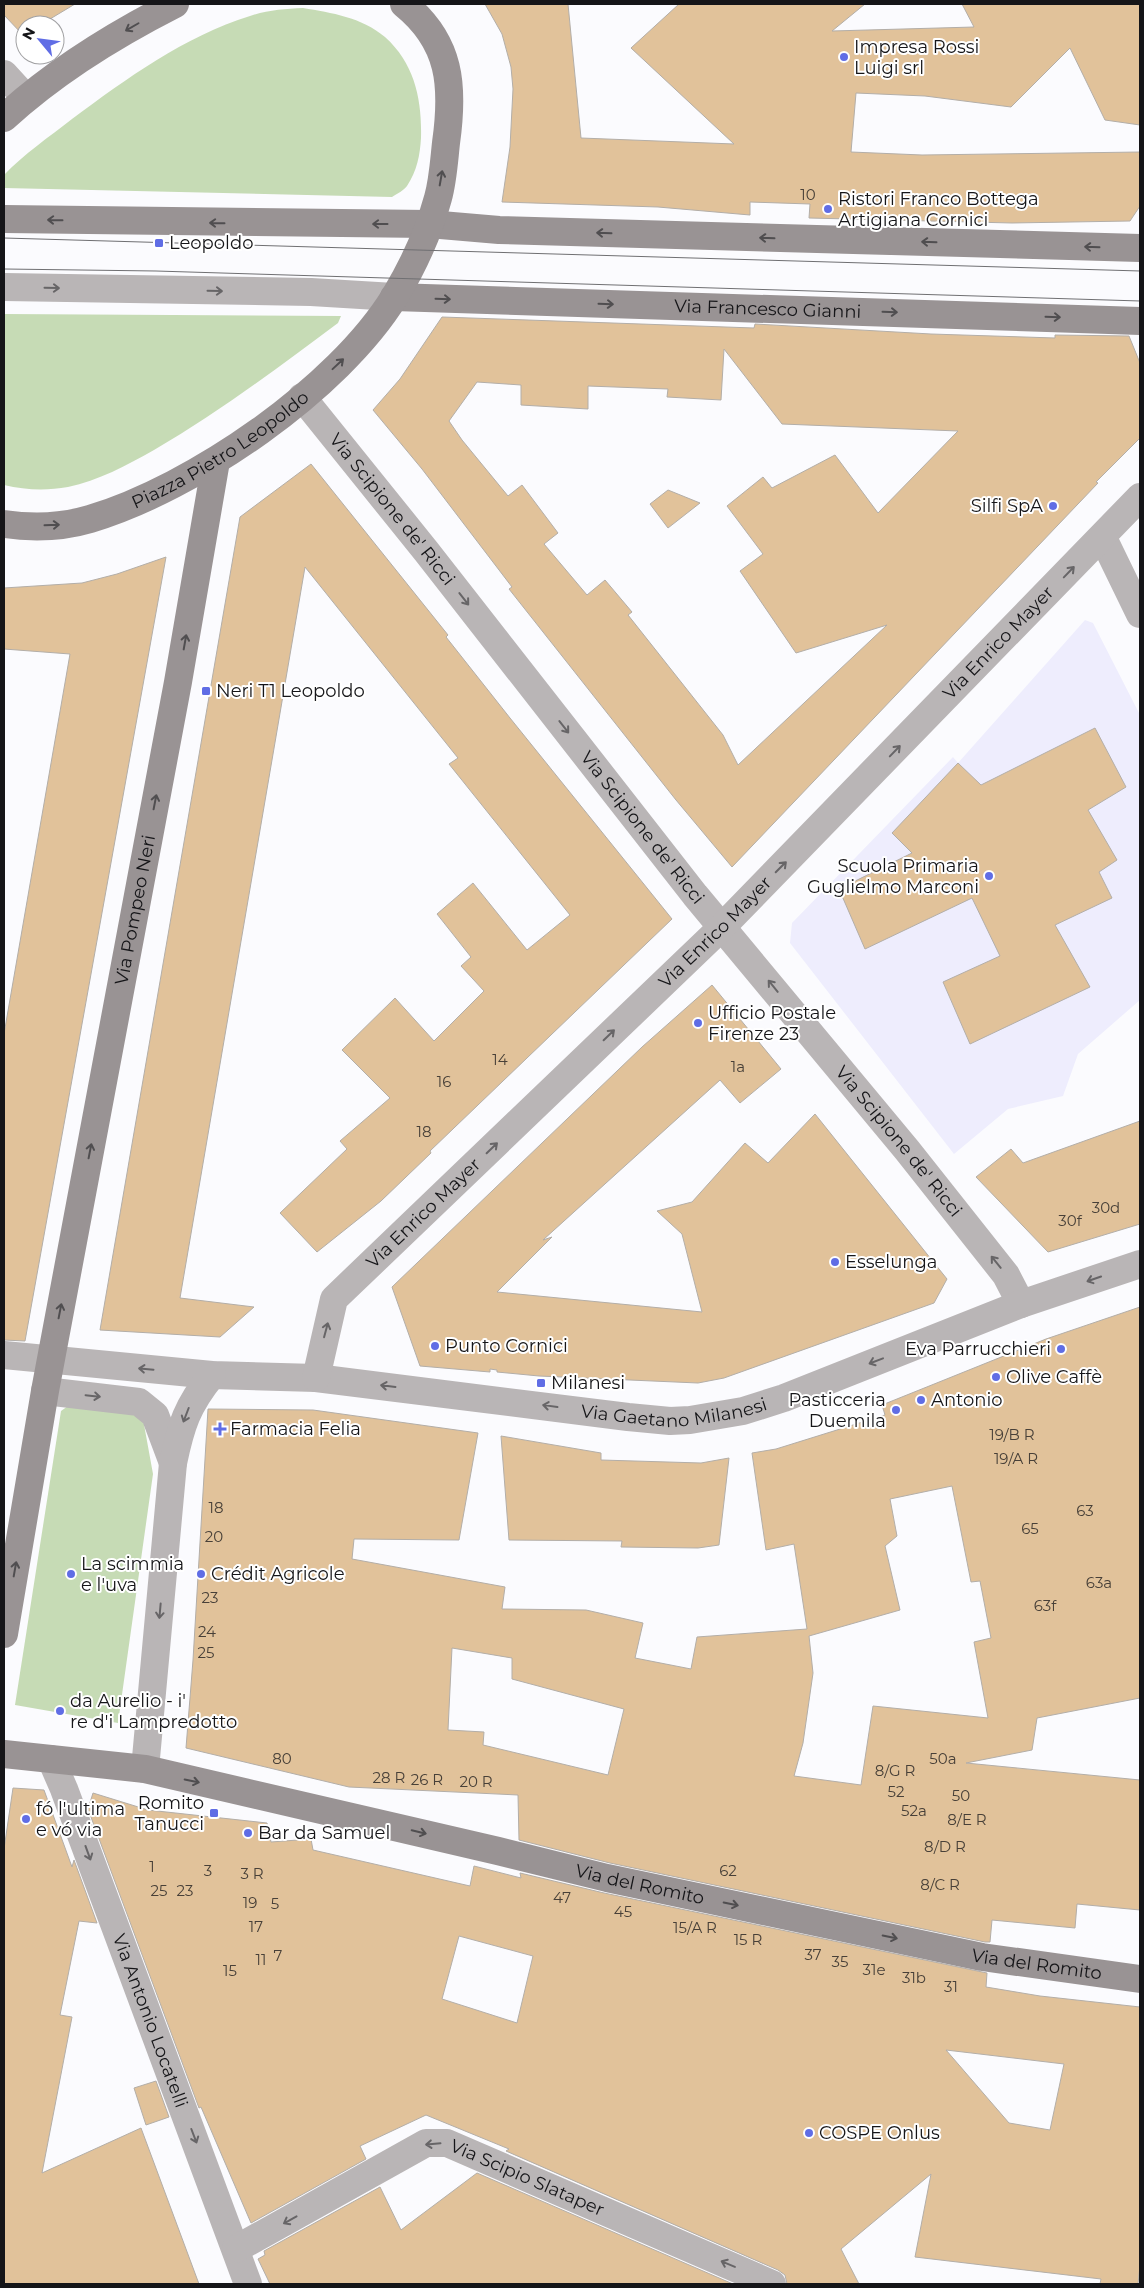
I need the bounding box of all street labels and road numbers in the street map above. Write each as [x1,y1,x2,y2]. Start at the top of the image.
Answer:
street label: Via Francesco Gianni [674,295,862,323]
street label: Piazza Pietro Leopoldo [128,386,313,514]
street label: Via Scipione de' Ricci [325,429,460,590]
street label: Via Enrico Mayer [938,581,1058,704]
street label: Via Scipione de' Ricci [576,747,709,909]
street label: Via Pompeo Neri [110,833,160,987]
street label: Via Enrico Mayer [654,872,776,993]
street label: Via Scipione de' Ricci [831,1061,967,1221]
street label: Via Enrico Mayer [362,1153,485,1273]
street label: Via Gaetano Milanesi [580,1393,770,1432]
street label: Via del Romito [573,1860,706,1909]
street label: Via Antonio Locatelli [108,1931,192,2111]
street label: Via del Romito [970,1944,1103,1985]
street label: Via Scipio Slataper [447,2135,608,2221]

